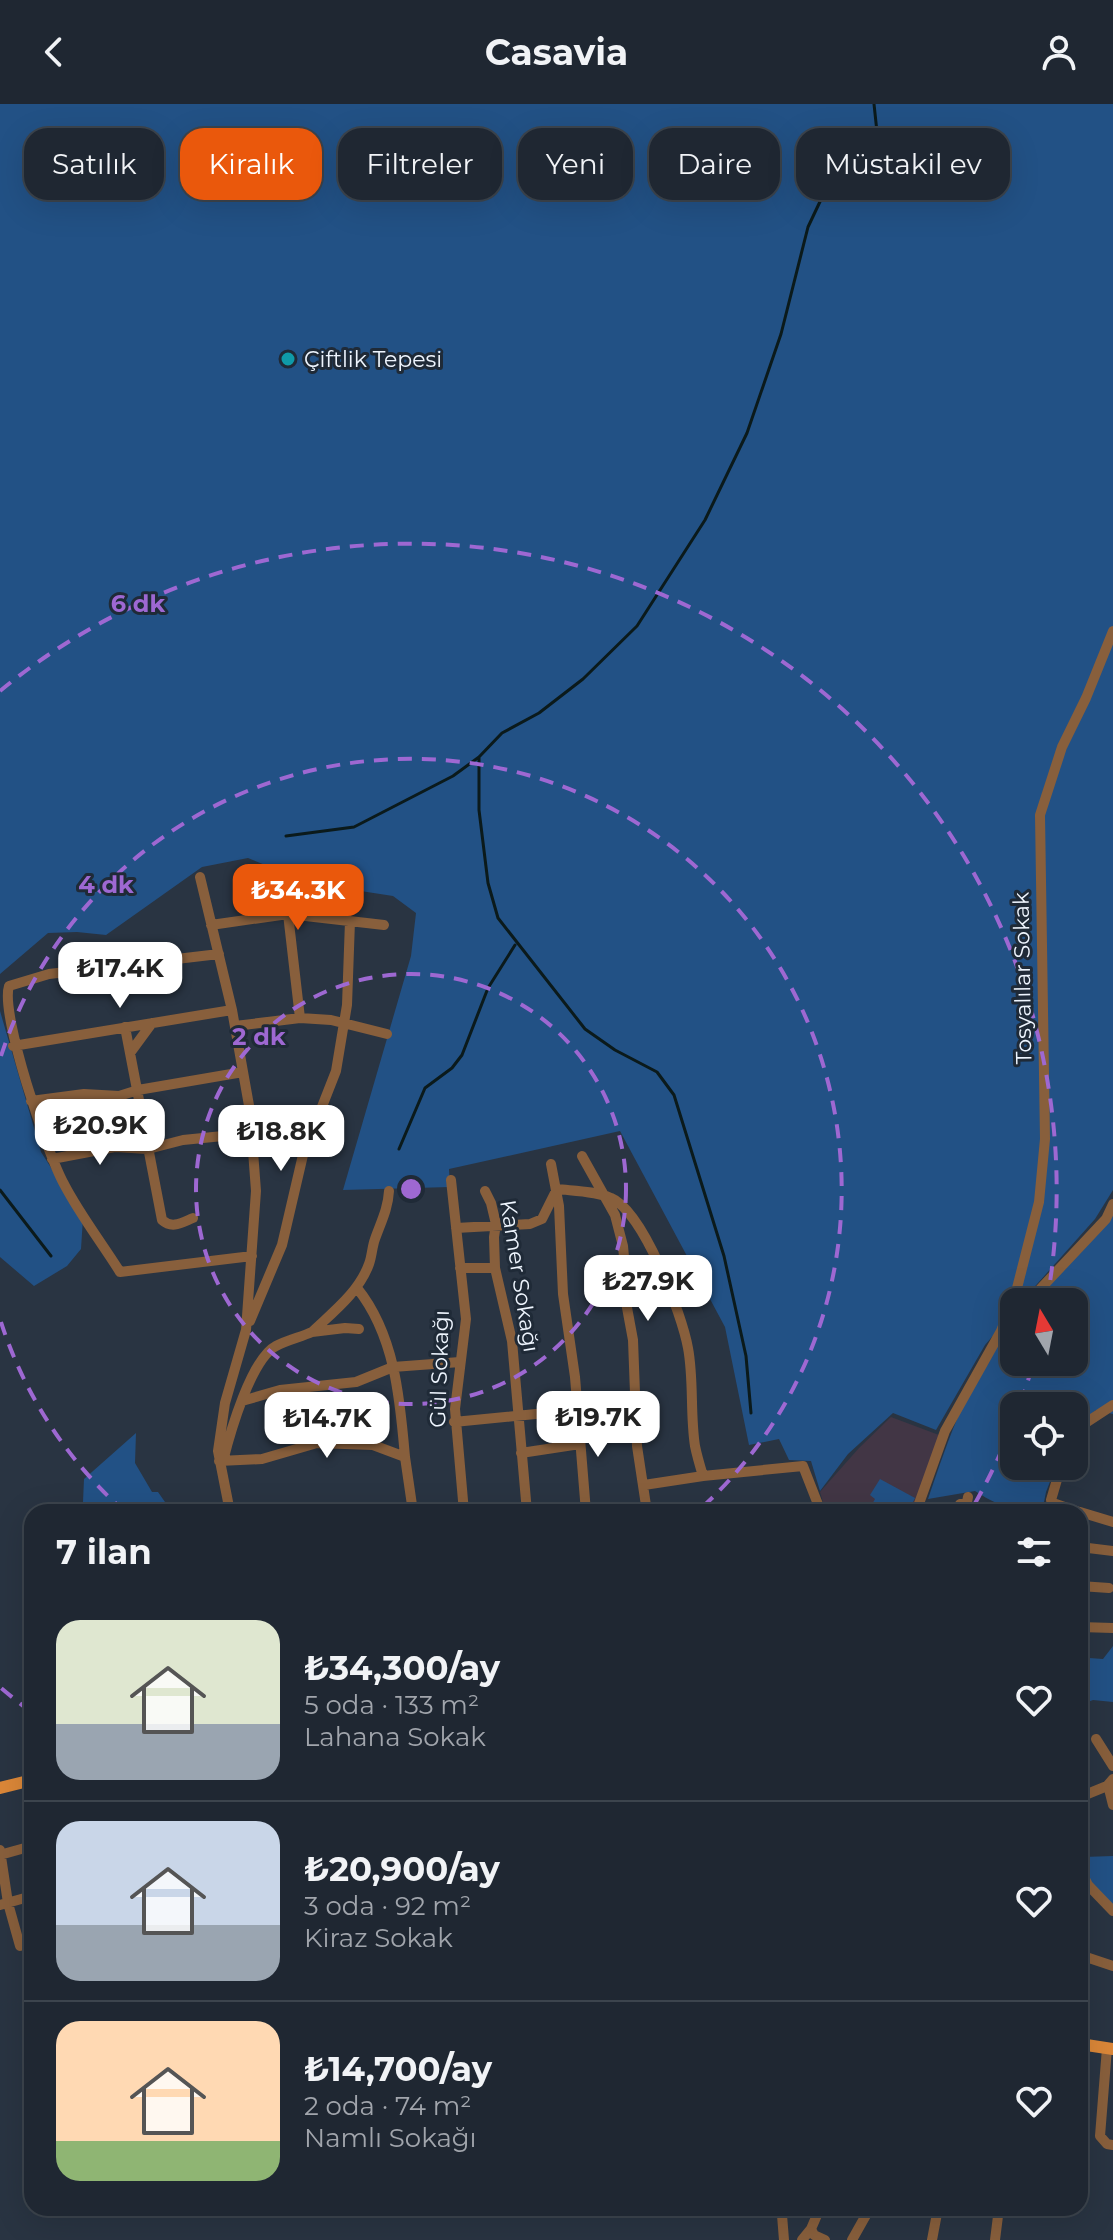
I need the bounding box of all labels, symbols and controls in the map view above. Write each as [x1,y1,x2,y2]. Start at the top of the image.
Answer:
icon: back [32,30,76,74]
text: Casavia [485,30,628,74]
icon: person [1037,30,1081,74]
chip: Satılık [24,128,164,200]
chip: Kiralık [180,128,322,200]
chip: Filtreler [338,128,502,200]
chip: Yeni [518,128,633,200]
chip: Daire [649,128,780,200]
chip: Müstakil ev [796,128,1010,200]
place label: Çiftlik Tepesi [304,346,442,373]
marker: Çiftlik Tepesi [279,350,297,368]
text: 6 dk [111,589,165,618]
pin: ₺34.3K [233,864,363,932]
text: 4 dk [78,870,134,899]
text: ₺34.3K [251,874,345,906]
street label: Tosyalılar Sokak [1007,891,1038,1064]
pin: ₺17.4K [55,942,185,1010]
text: ₺17.4K [76,952,164,984]
text: 2 dk [232,1022,286,1051]
pin: ₺20.9K [35,1099,165,1167]
pin: ₺18.8K [216,1105,346,1173]
text: ₺20.9K [53,1109,147,1141]
text: ₺18.8K [236,1115,326,1147]
centre of rings [397,1175,425,1203]
street label: Kamer Sokağı [494,1198,545,1354]
pin: ₺27.9K [583,1255,713,1323]
text: ₺27.9K [602,1265,694,1297]
north arrow [1000,1288,1088,1376]
map controls [1000,1288,1088,1480]
street label: Gül Sokağı [424,1310,455,1428]
pin: ₺19.7K [533,1391,663,1459]
pin: ₺14.7K [262,1392,392,1460]
button: locate [1000,1392,1088,1480]
text: ₺19.7K [555,1401,641,1433]
text: ₺14.7K [283,1402,371,1434]
icon: filters [1012,1530,1056,1574]
text: 7 ilan [56,1531,152,1573]
text: ₺34,300/ay [304,1647,500,1689]
icon: home [120,1652,216,1748]
icon: heart [1012,1678,1056,1722]
text: 5 oda · 133 m² [304,1689,479,1721]
text: Lahana Sokak [304,1721,486,1753]
text: ₺20,900/ay [304,1848,500,1890]
icon: home [120,1853,216,1949]
icon: heart [1012,1879,1056,1923]
text: 3 oda · 92 m² [304,1890,471,1922]
text: Kiraz Sokak [304,1922,453,1954]
text: ₺14,700/ay [304,2048,492,2090]
icon: home [120,2053,216,2149]
icon: heart [1012,2079,1056,2123]
text: 2 oda · 74 m² [304,2090,471,2122]
text: Namlı Sokağı [304,2122,477,2154]

